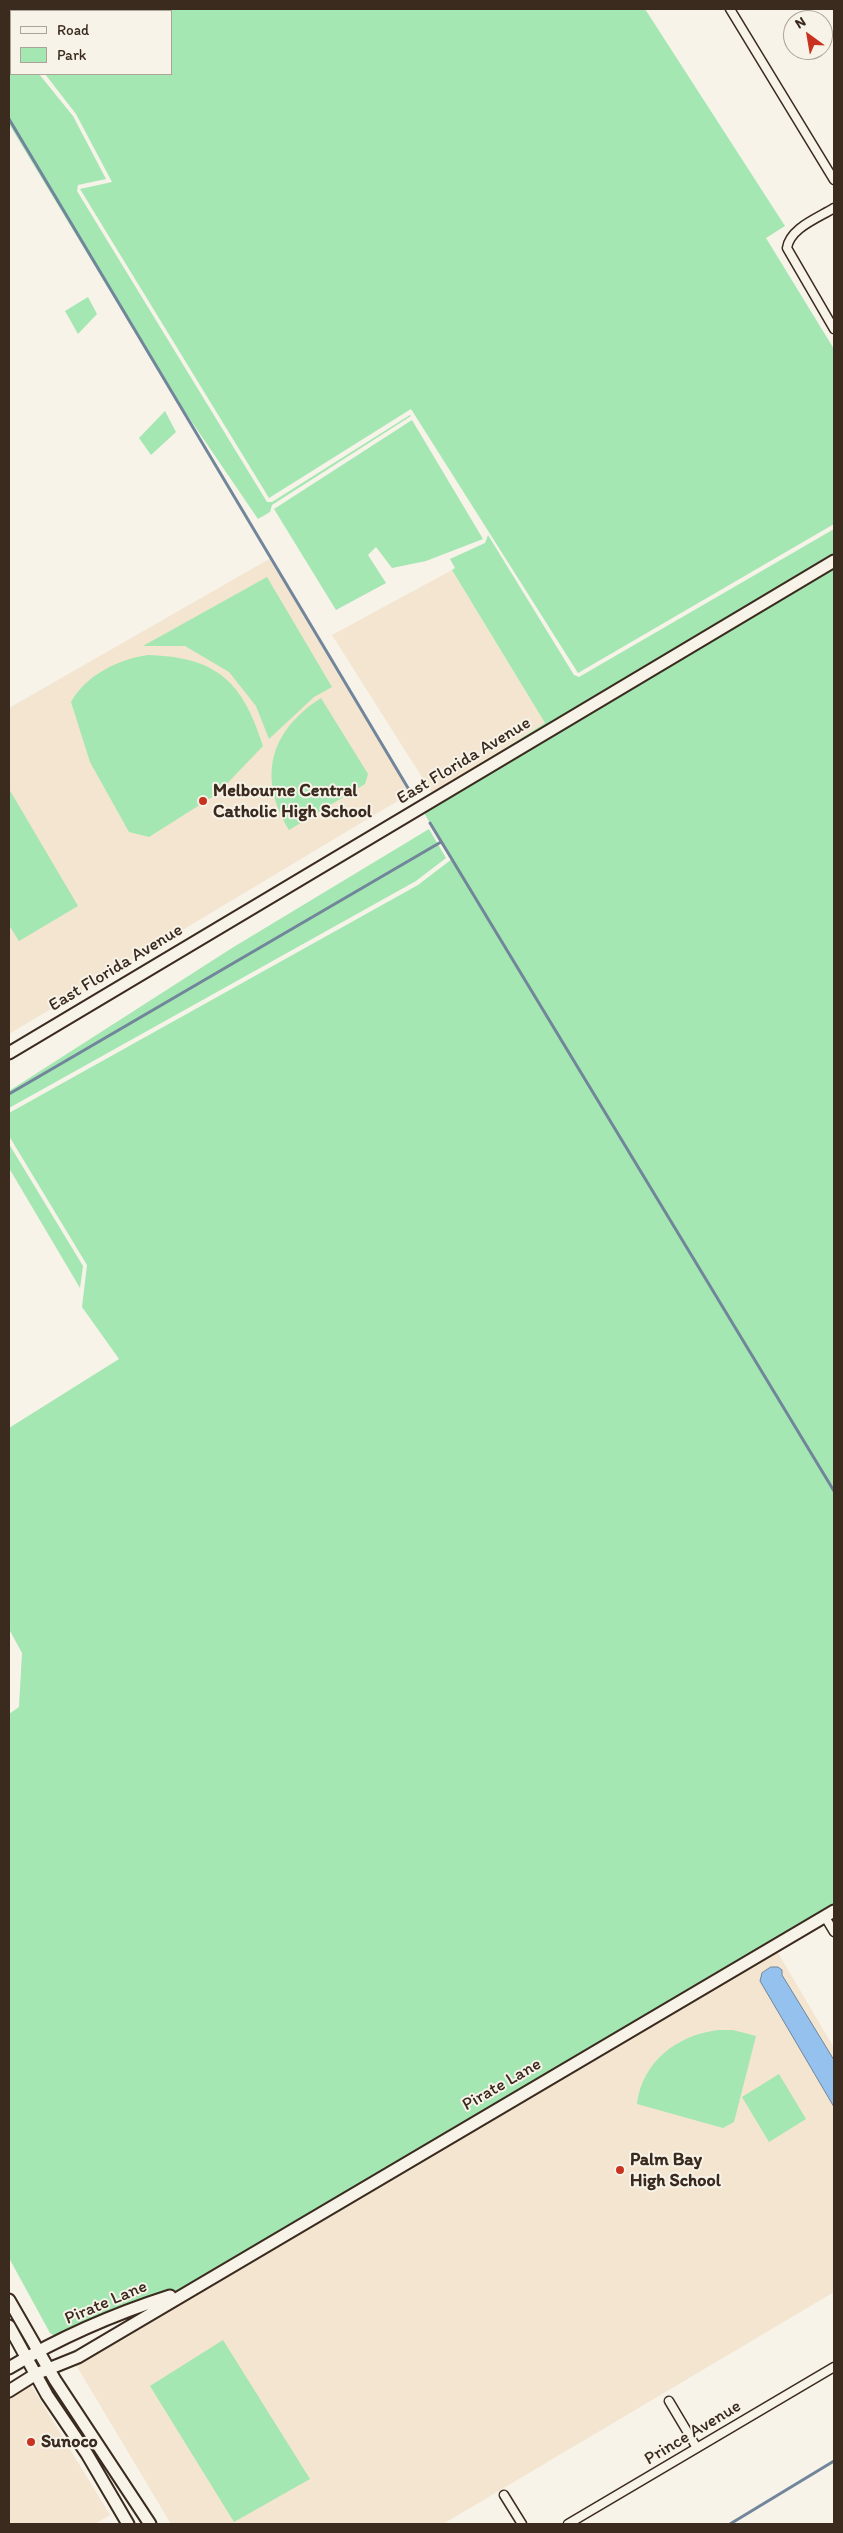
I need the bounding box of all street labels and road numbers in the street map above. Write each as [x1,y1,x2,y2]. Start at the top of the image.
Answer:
street label: East Florida Avenue [393,712,535,810]
street label: East Florida Avenue [45,919,187,1017]
street label: Pirate Lane [459,2054,545,2116]
street label: Pirate Lane [61,2276,151,2330]
street label: Prince Avenue [641,2396,745,2470]

